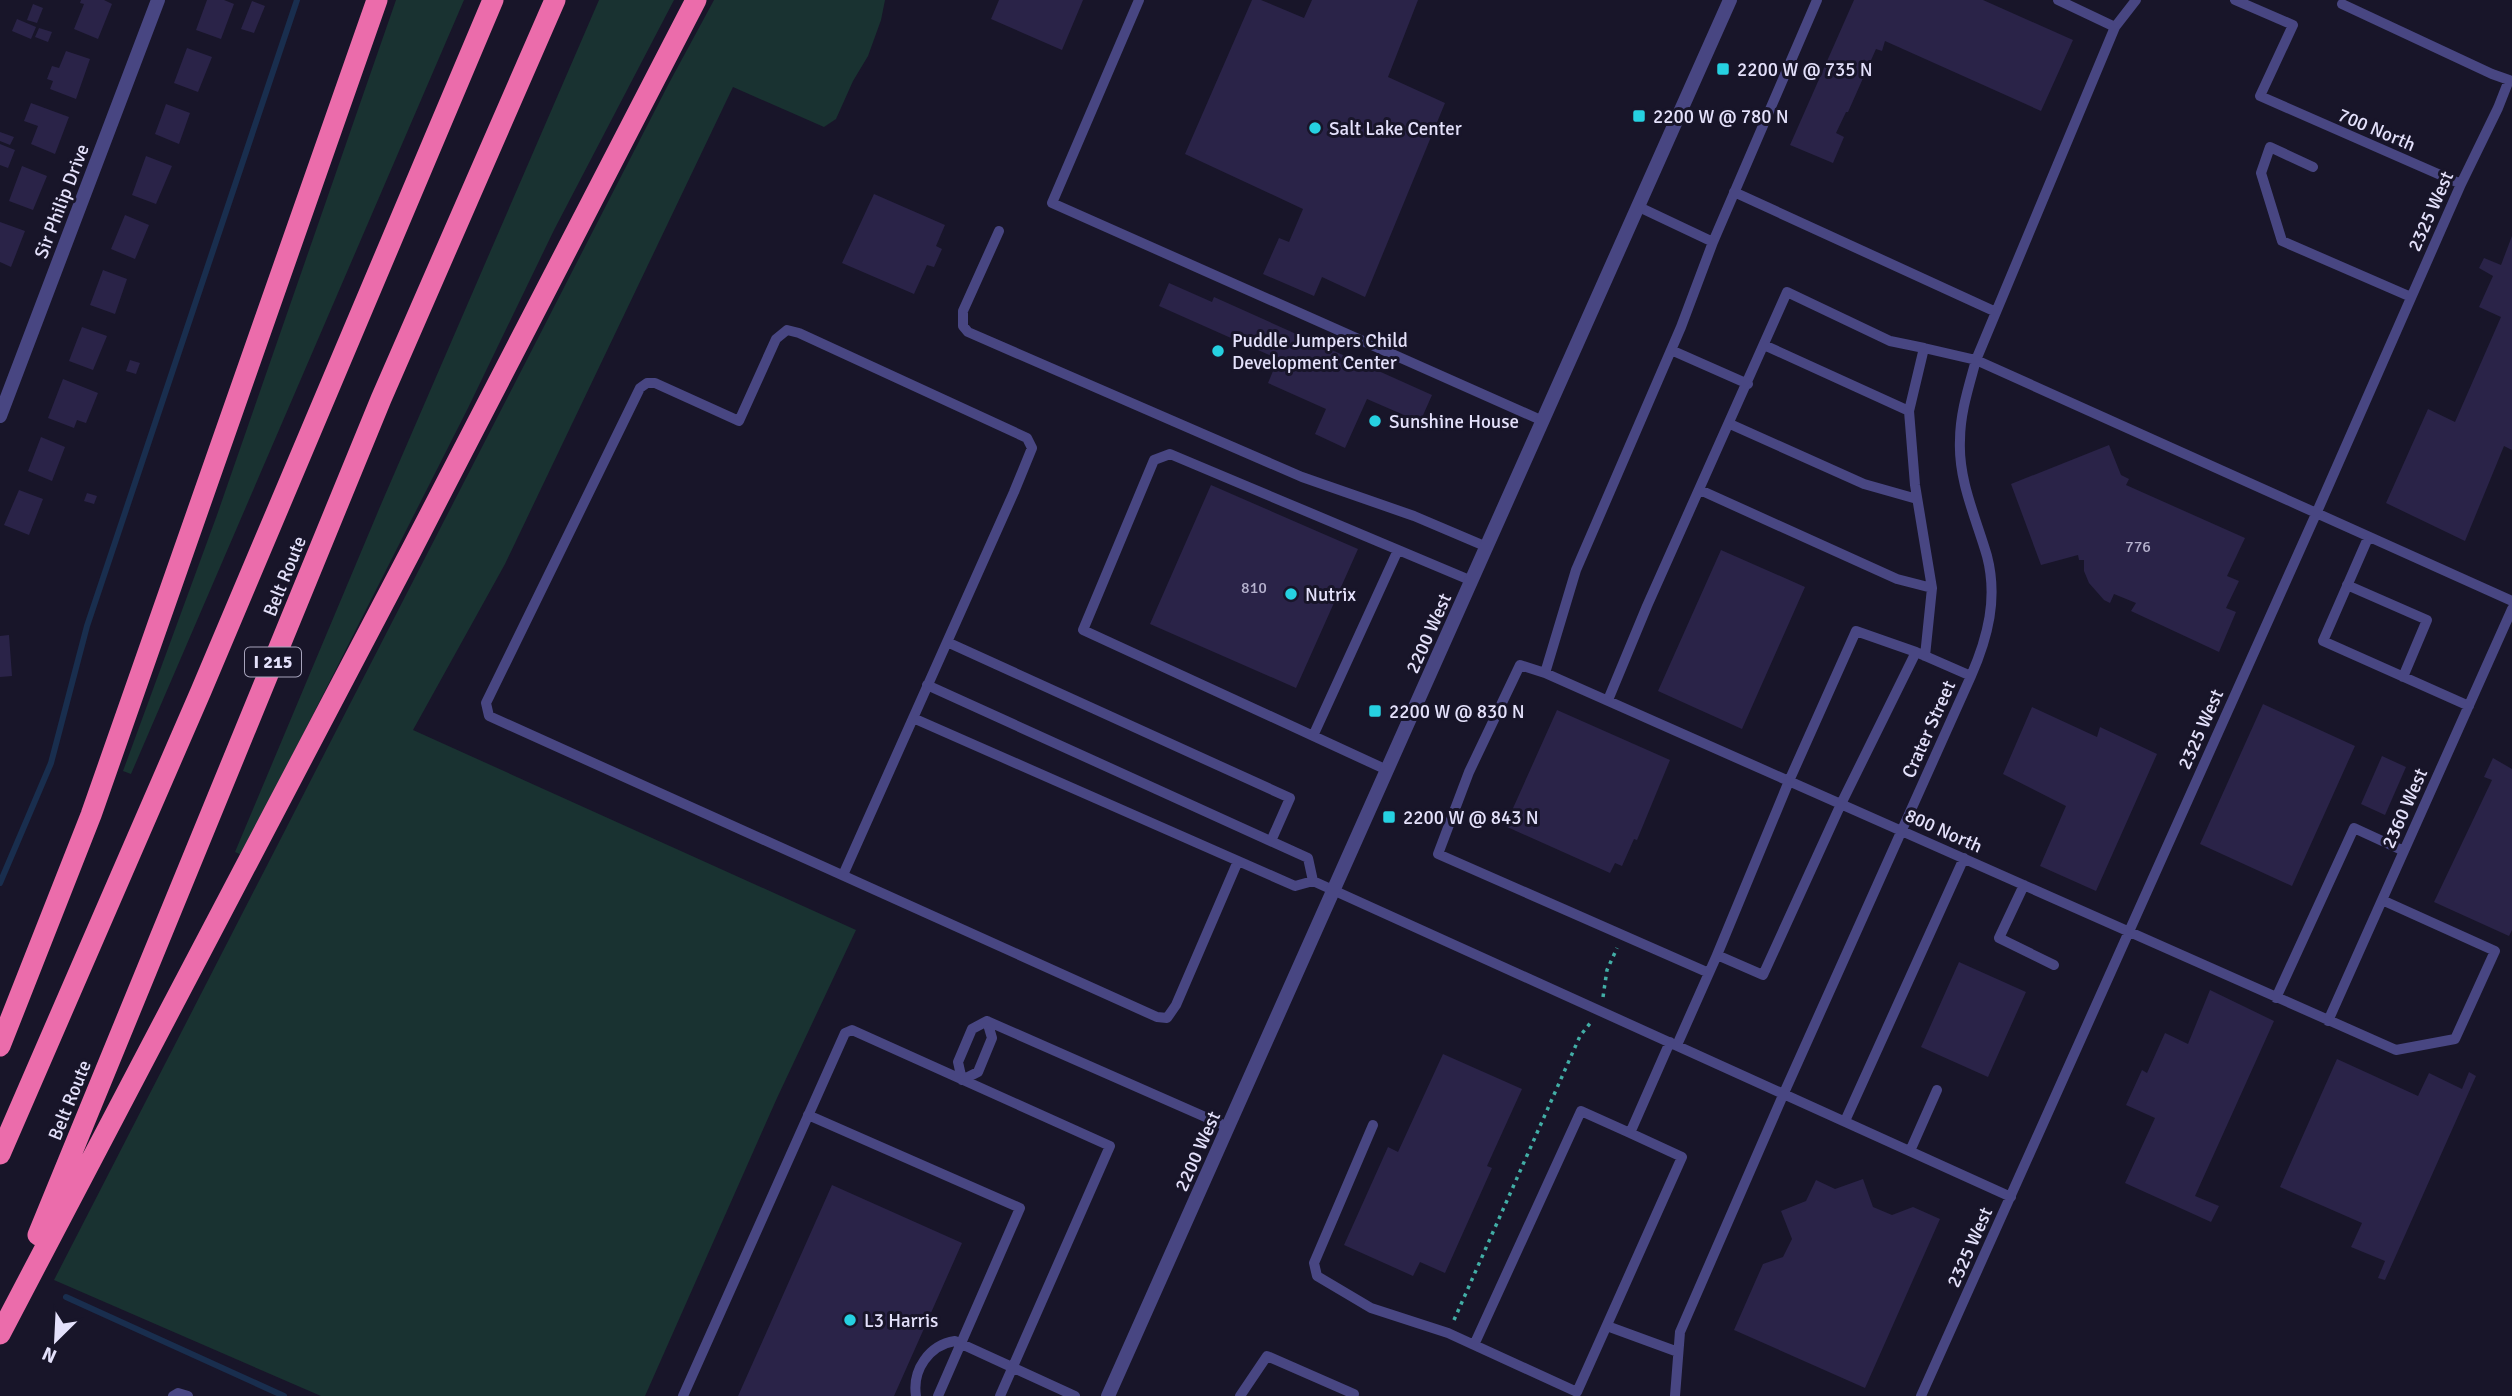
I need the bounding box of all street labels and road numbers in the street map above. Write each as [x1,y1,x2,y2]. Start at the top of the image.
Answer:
street label: 700 North [2334,103,2419,157]
street label: Sir Philip Drive [29,141,95,262]
street label: 2325 West [2403,167,2459,255]
street label: Belt Route [258,533,312,620]
street label: 2200 West [1401,589,1457,677]
road number: I 215 [245,648,301,676]
street label: Crater Street [1897,676,1961,782]
street label: 2325 West [2173,685,2229,773]
street label: 2360 West [2377,764,2433,852]
street label: 800 North [1901,803,1986,859]
street label: Belt Route [43,1057,97,1144]
street label: 2200 West [1170,1107,1226,1195]
street label: 2325 West [1942,1203,1998,1291]

